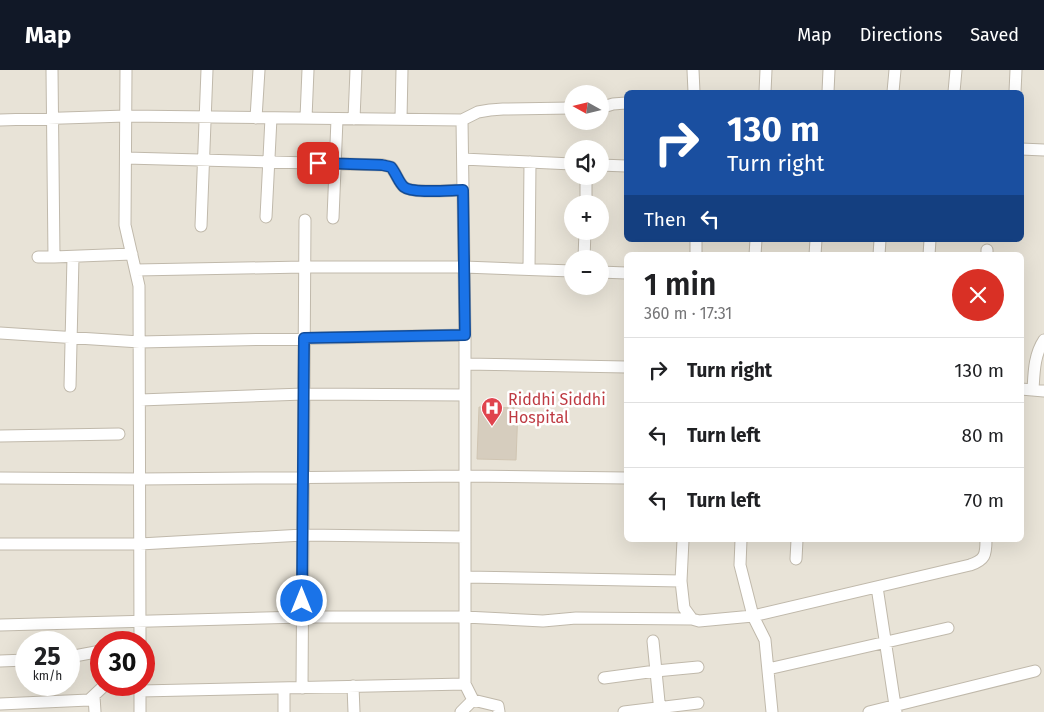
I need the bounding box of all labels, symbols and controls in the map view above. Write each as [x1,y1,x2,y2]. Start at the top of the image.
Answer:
text: Map [25,21,71,49]
text: Map [797,24,832,46]
text: Directions [860,24,942,46]
text: Saved [970,24,1019,46]
north arrow [564,85,609,130]
map controls [564,85,609,295]
text: 130 m [727,108,820,150]
icon: right [644,110,709,175]
button: sound [564,140,609,185]
pin [297,142,339,184]
icon: arrive [304,149,332,177]
text: Turn right [727,150,824,177]
button: + [564,195,609,240]
icon: left [696,205,724,233]
text: Then [644,208,686,231]
button: − [564,250,609,295]
text: 1 min [644,267,716,303]
button: close [952,269,1004,321]
text: 360 m · 17:31 [644,304,732,323]
icon: right [644,356,672,384]
text: Turn right [687,359,772,382]
text: 130 m [954,359,1004,382]
place label: Riddhi Siddhi Hospital [508,390,606,427]
hospital icon: Riddhi Siddhi Hospital [480,396,504,427]
icon: left [644,421,672,449]
text: Turn left [687,424,761,447]
text: 80 m [962,424,1004,447]
icon: left [644,486,672,514]
text: Turn left [687,489,761,512]
text: 70 m [964,489,1004,512]
position arrow [275,574,327,626]
speed limit sign: 30 [90,631,155,696]
text: 25 [34,642,61,672]
text: km/h [33,669,62,683]

